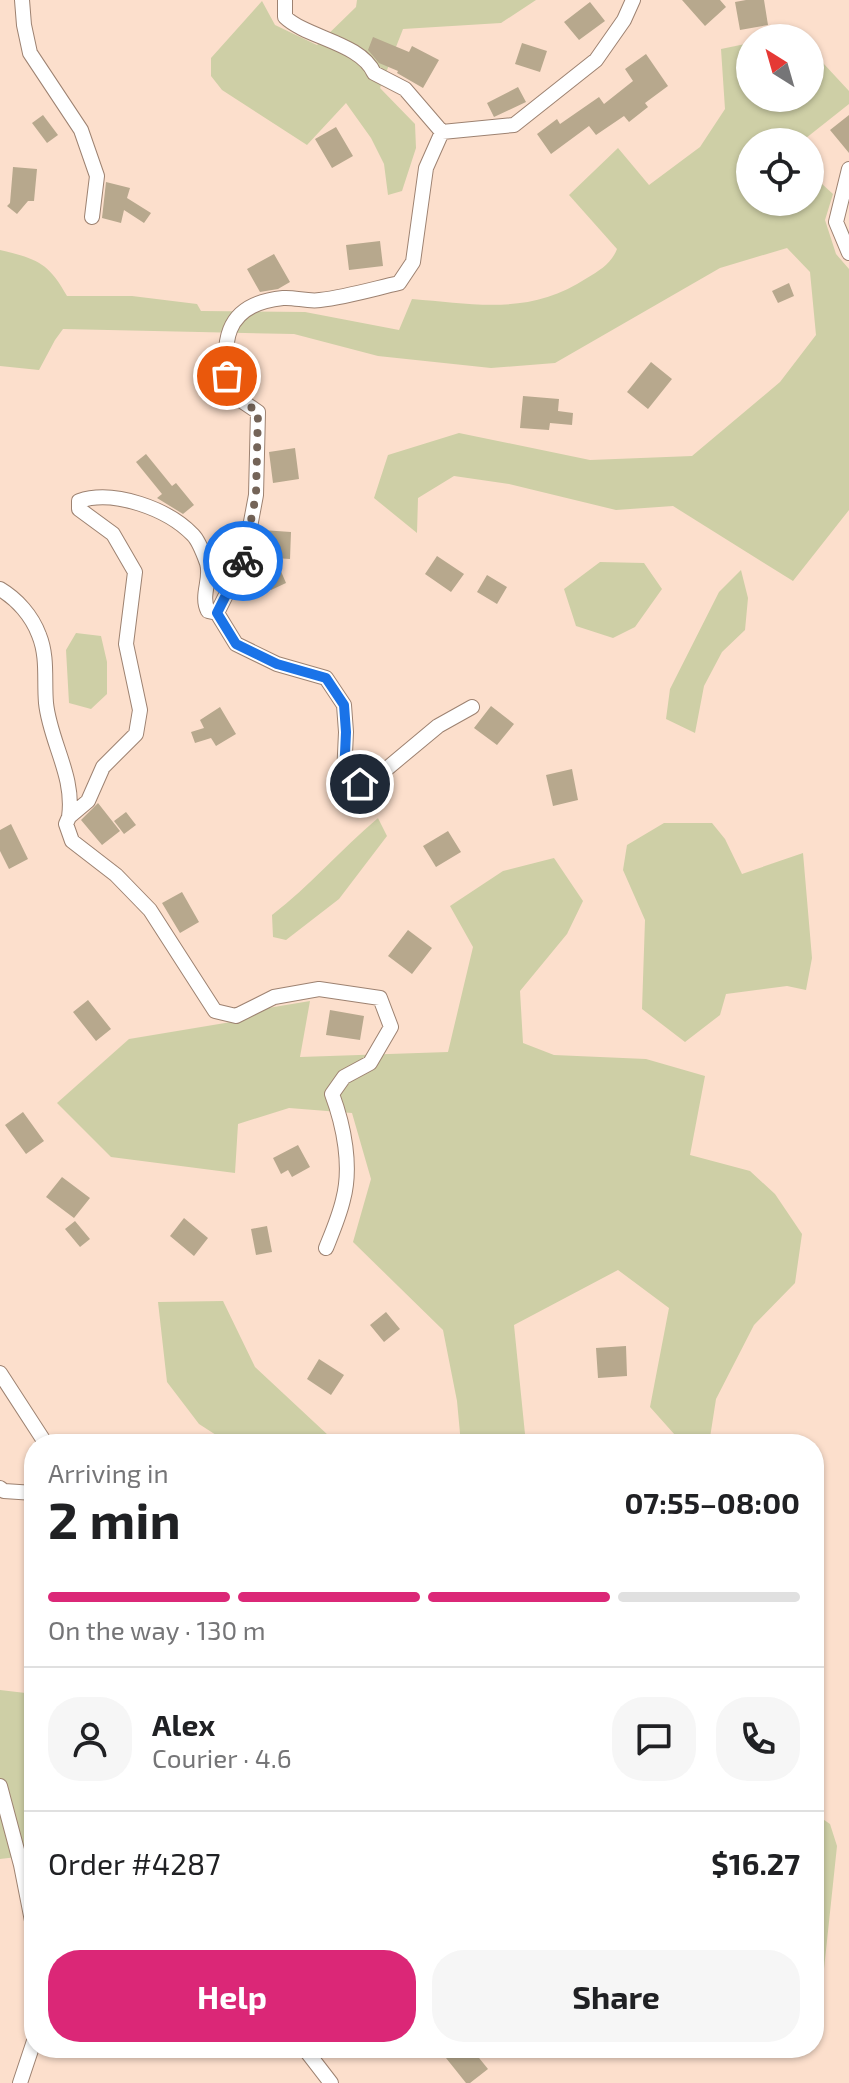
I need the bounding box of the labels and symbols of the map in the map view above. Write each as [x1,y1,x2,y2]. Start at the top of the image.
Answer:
north arrow [736,24,824,112]
pin [193,342,261,410]
courier [203,521,283,601]
pin [326,750,394,818]

